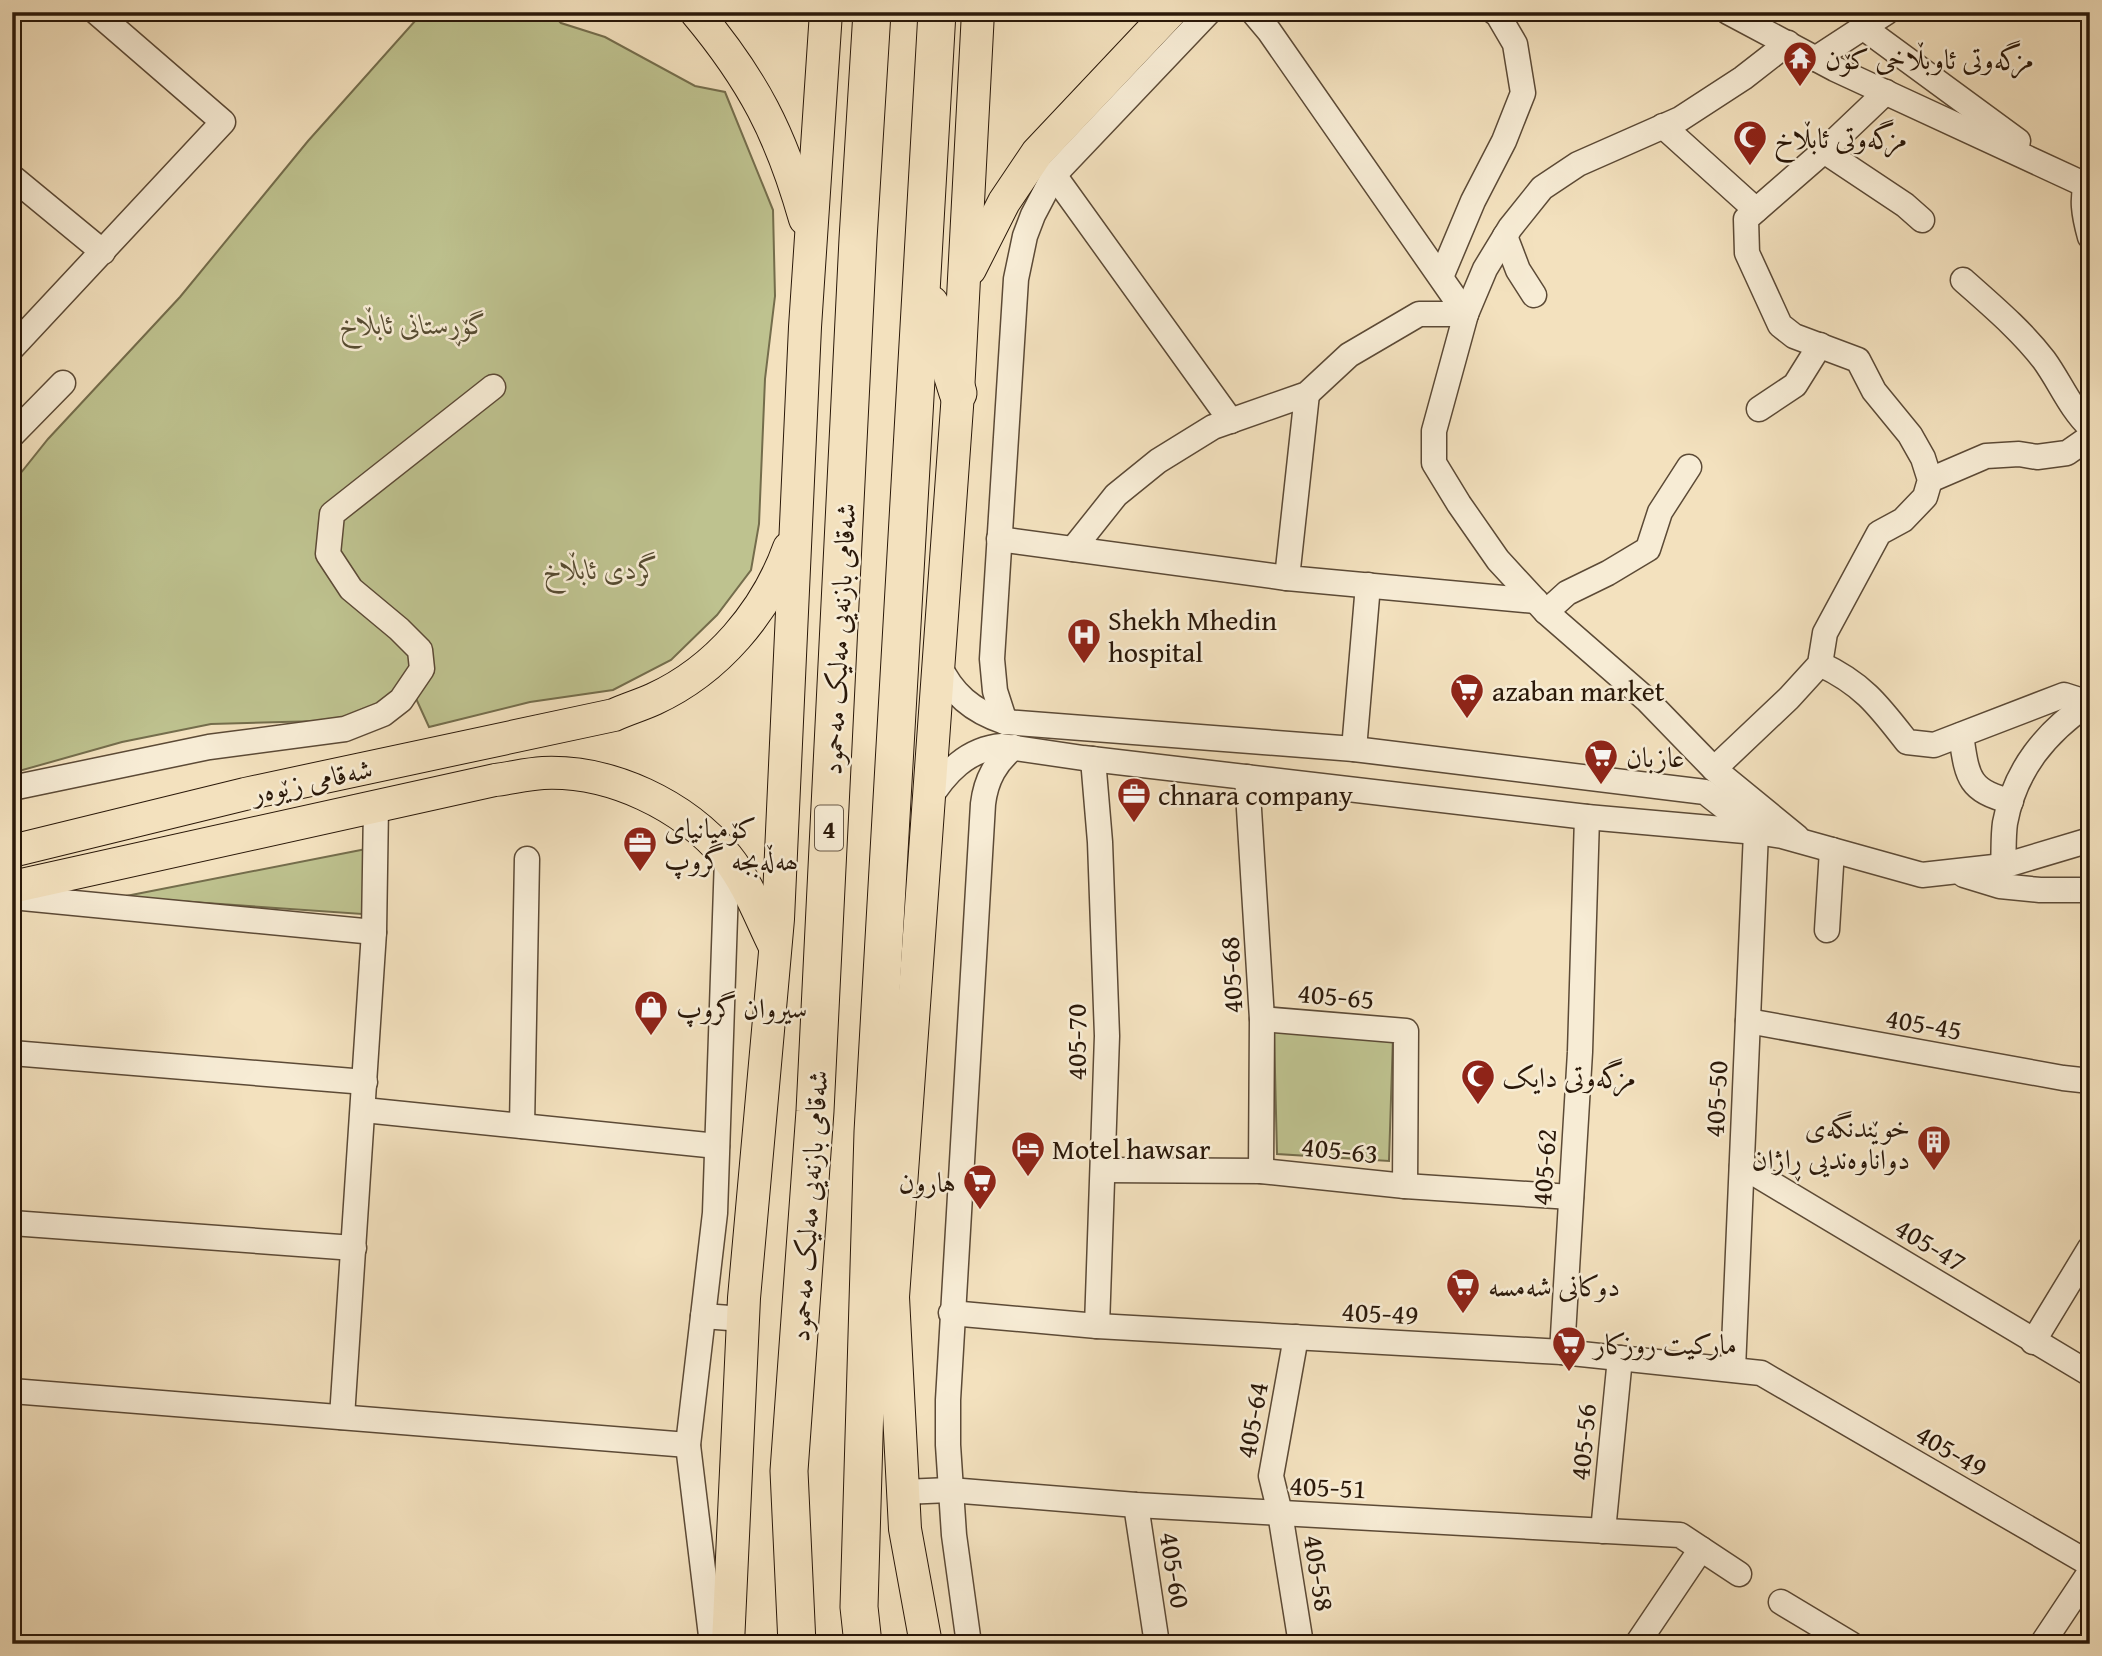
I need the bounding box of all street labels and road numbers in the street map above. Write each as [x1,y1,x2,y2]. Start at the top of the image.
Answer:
street label: شەقامی بازنەیی مەلیک مەحمود [810,502,866,776]
street label: شەقامی زێوەر [245,747,376,813]
road number: 4 [815,806,843,850]
street label: 405-68 [1208,935,1252,1015]
street label: 405-65 [1296,971,1376,1019]
street label: 405-45 [1883,996,1965,1050]
street label: 405-70 [1055,1003,1096,1081]
street label: 405-50 [1693,1059,1737,1139]
street label: شەقامی بازنەیی مەلیک مەحمود [778,1069,838,1343]
street label: 405-63 [1300,1125,1380,1173]
street label: 405-62 [1520,1127,1566,1207]
street label: 405-47 [1887,1207,1975,1281]
street label: 405-49 [1340,1290,1420,1334]
street label: 405-64 [1224,1379,1278,1461]
street label: 405-56 [1558,1402,1606,1482]
street label: 405-49 [1908,1413,1996,1487]
street label: 405-51 [1288,1464,1368,1508]
street label: 405-60 [1150,1529,1202,1611]
street label: 405-58 [1294,1532,1346,1614]

